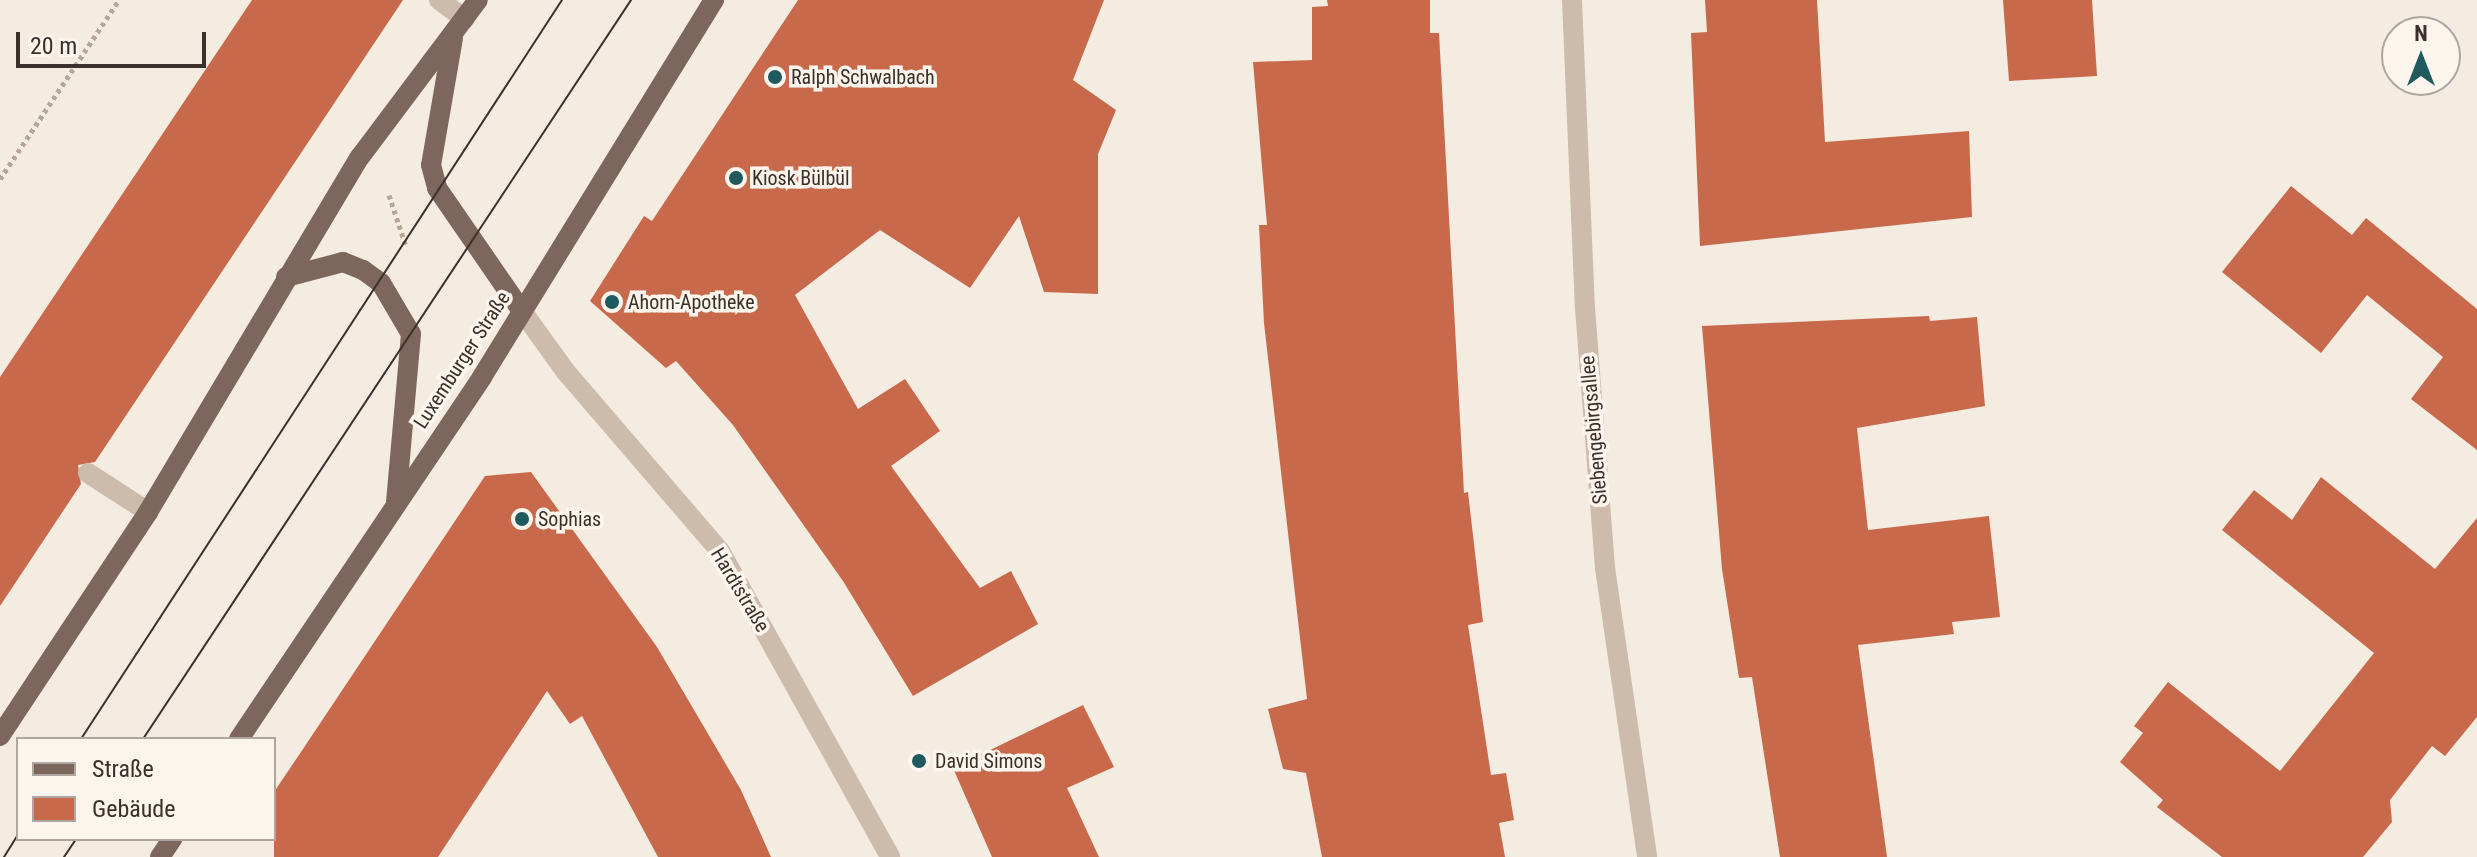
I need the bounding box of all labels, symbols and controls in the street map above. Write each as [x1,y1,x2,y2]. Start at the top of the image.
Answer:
scale bar [20,16,210,66]
north arrow [2381,16,2461,96]
text: N [2414,21,2428,46]
text: 20 m [30,32,77,60]
place label: Ralph Schwalbach [791,65,935,89]
marker: Ralph Schwalbach [766,68,784,86]
place label: Kiosk Bülbül [752,166,850,190]
marker: Kiosk Bülbül [727,169,745,187]
street label: Luxemburger Straße [409,287,515,433]
place label: Ahorn-Apotheke [628,290,755,314]
marker: Ahorn-Apotheke [603,293,621,311]
street label: Siebengebirgsallee [1576,355,1612,505]
place label: Sophias [538,507,601,531]
marker: Sophias [513,510,531,528]
street label: Hardtstraße [706,544,774,636]
legend [16,737,276,841]
place label: David Simons [935,749,1042,773]
marker: David Simons [910,752,928,770]
text: Straße [92,755,154,783]
text: Gebäude [92,795,176,823]

